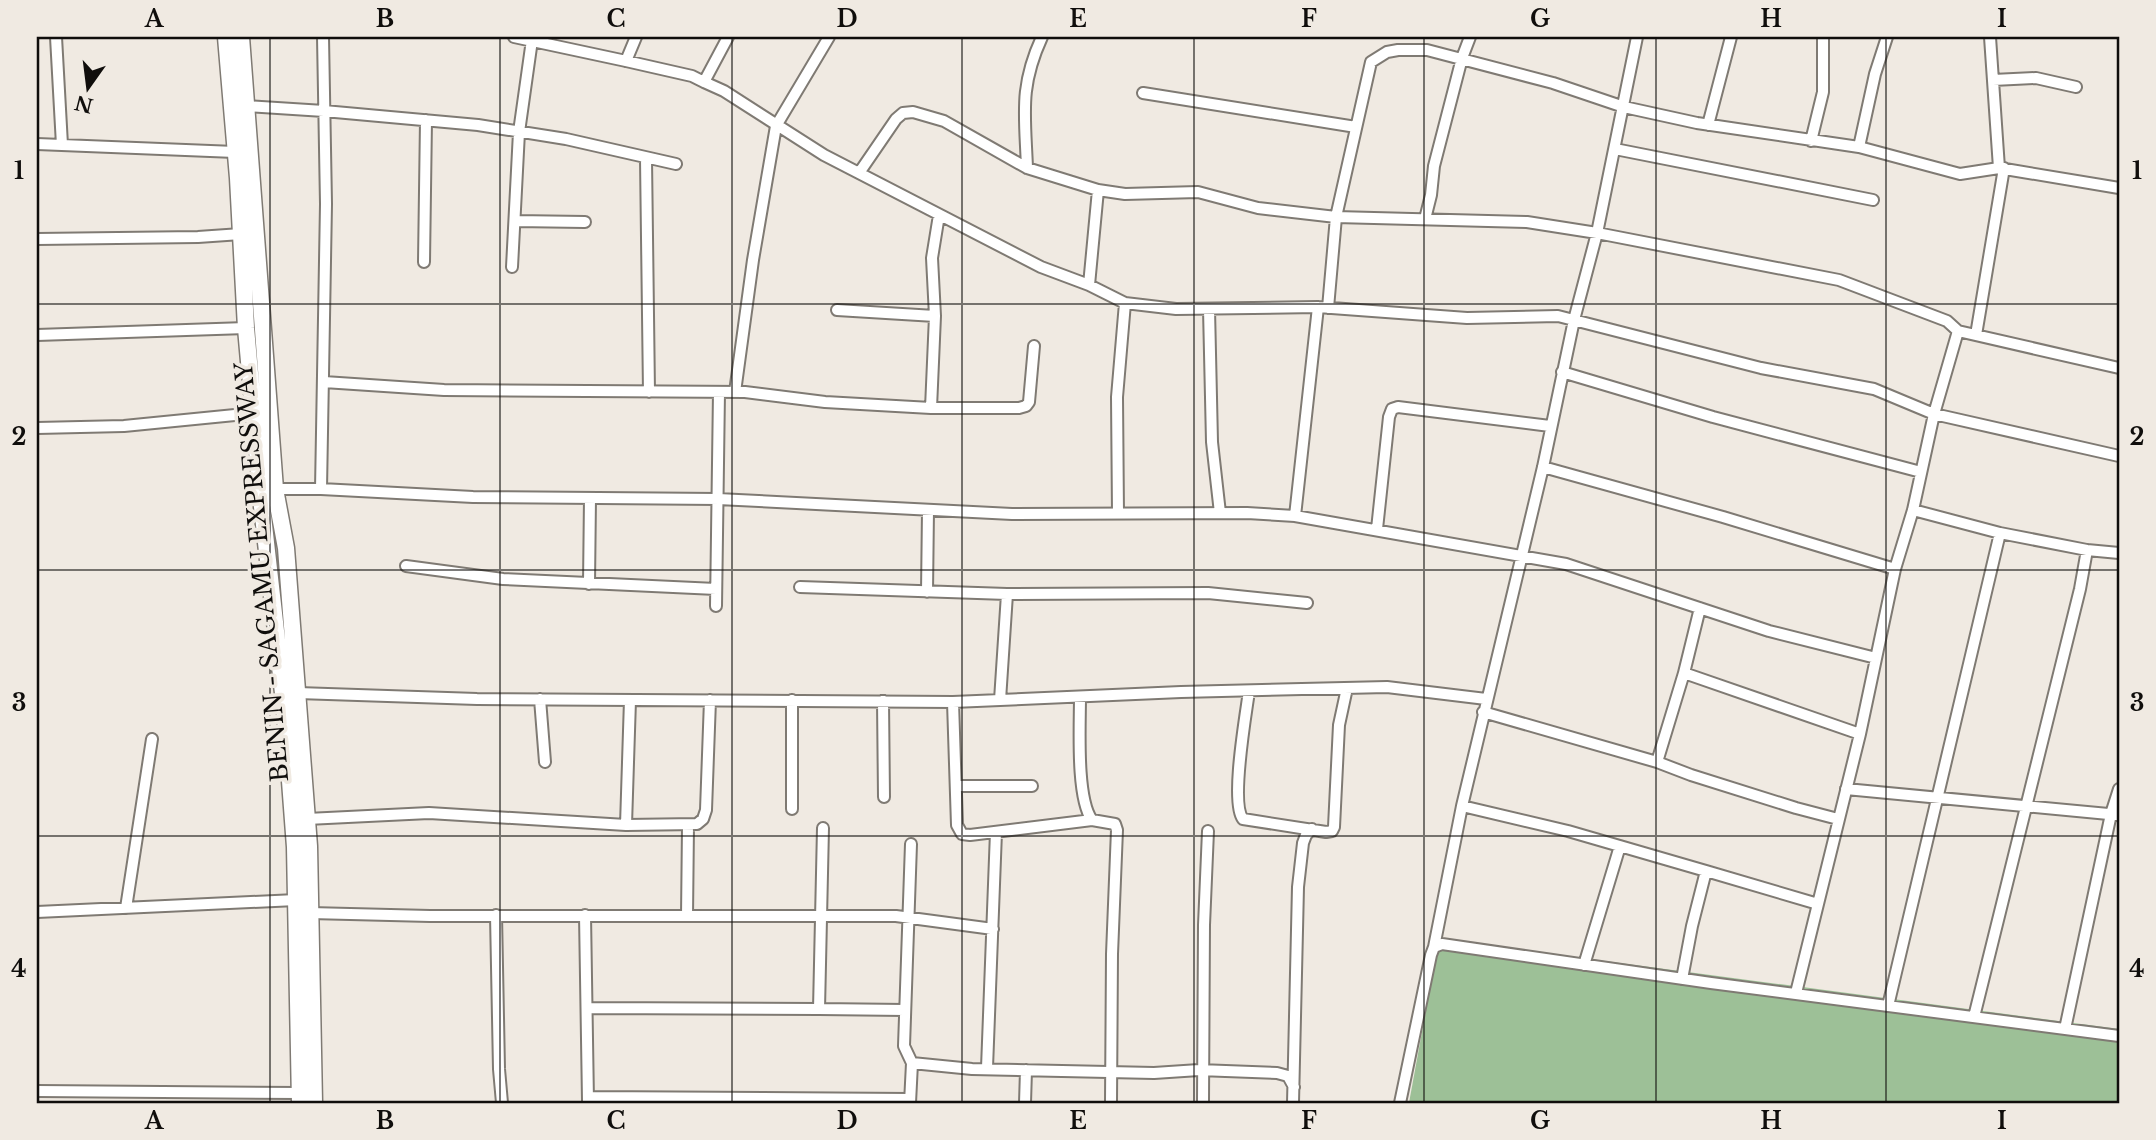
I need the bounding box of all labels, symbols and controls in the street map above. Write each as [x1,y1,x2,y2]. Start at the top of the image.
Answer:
text: A [144,5,165,33]
text: B [376,5,394,33]
text: C [607,5,625,33]
text: D [836,5,858,33]
text: E [1069,5,1087,33]
text: F [1301,5,1317,33]
text: G [1530,5,1550,33]
text: H [1760,5,1782,33]
text: I [1997,5,2007,33]
north arrow [52,52,122,122]
text: N [72,91,95,117]
text: 1 [14,157,24,185]
text: 1 [2132,157,2142,185]
street label: BENIN - SAGAMU EXPRESSWAY [229,360,294,783]
text: 2 [12,423,26,451]
text: 2 [2130,423,2144,451]
text: 3 [12,689,26,717]
text: 3 [2130,689,2144,717]
text: 4 [11,955,27,983]
text: 4 [2129,955,2145,983]
text: A [144,1107,165,1135]
text: B [376,1107,394,1135]
text: C [607,1107,625,1135]
text: D [836,1107,858,1135]
text: E [1069,1107,1087,1135]
text: F [1301,1107,1317,1135]
text: G [1530,1107,1550,1135]
text: H [1760,1107,1782,1135]
text: I [1997,1107,2007,1135]

